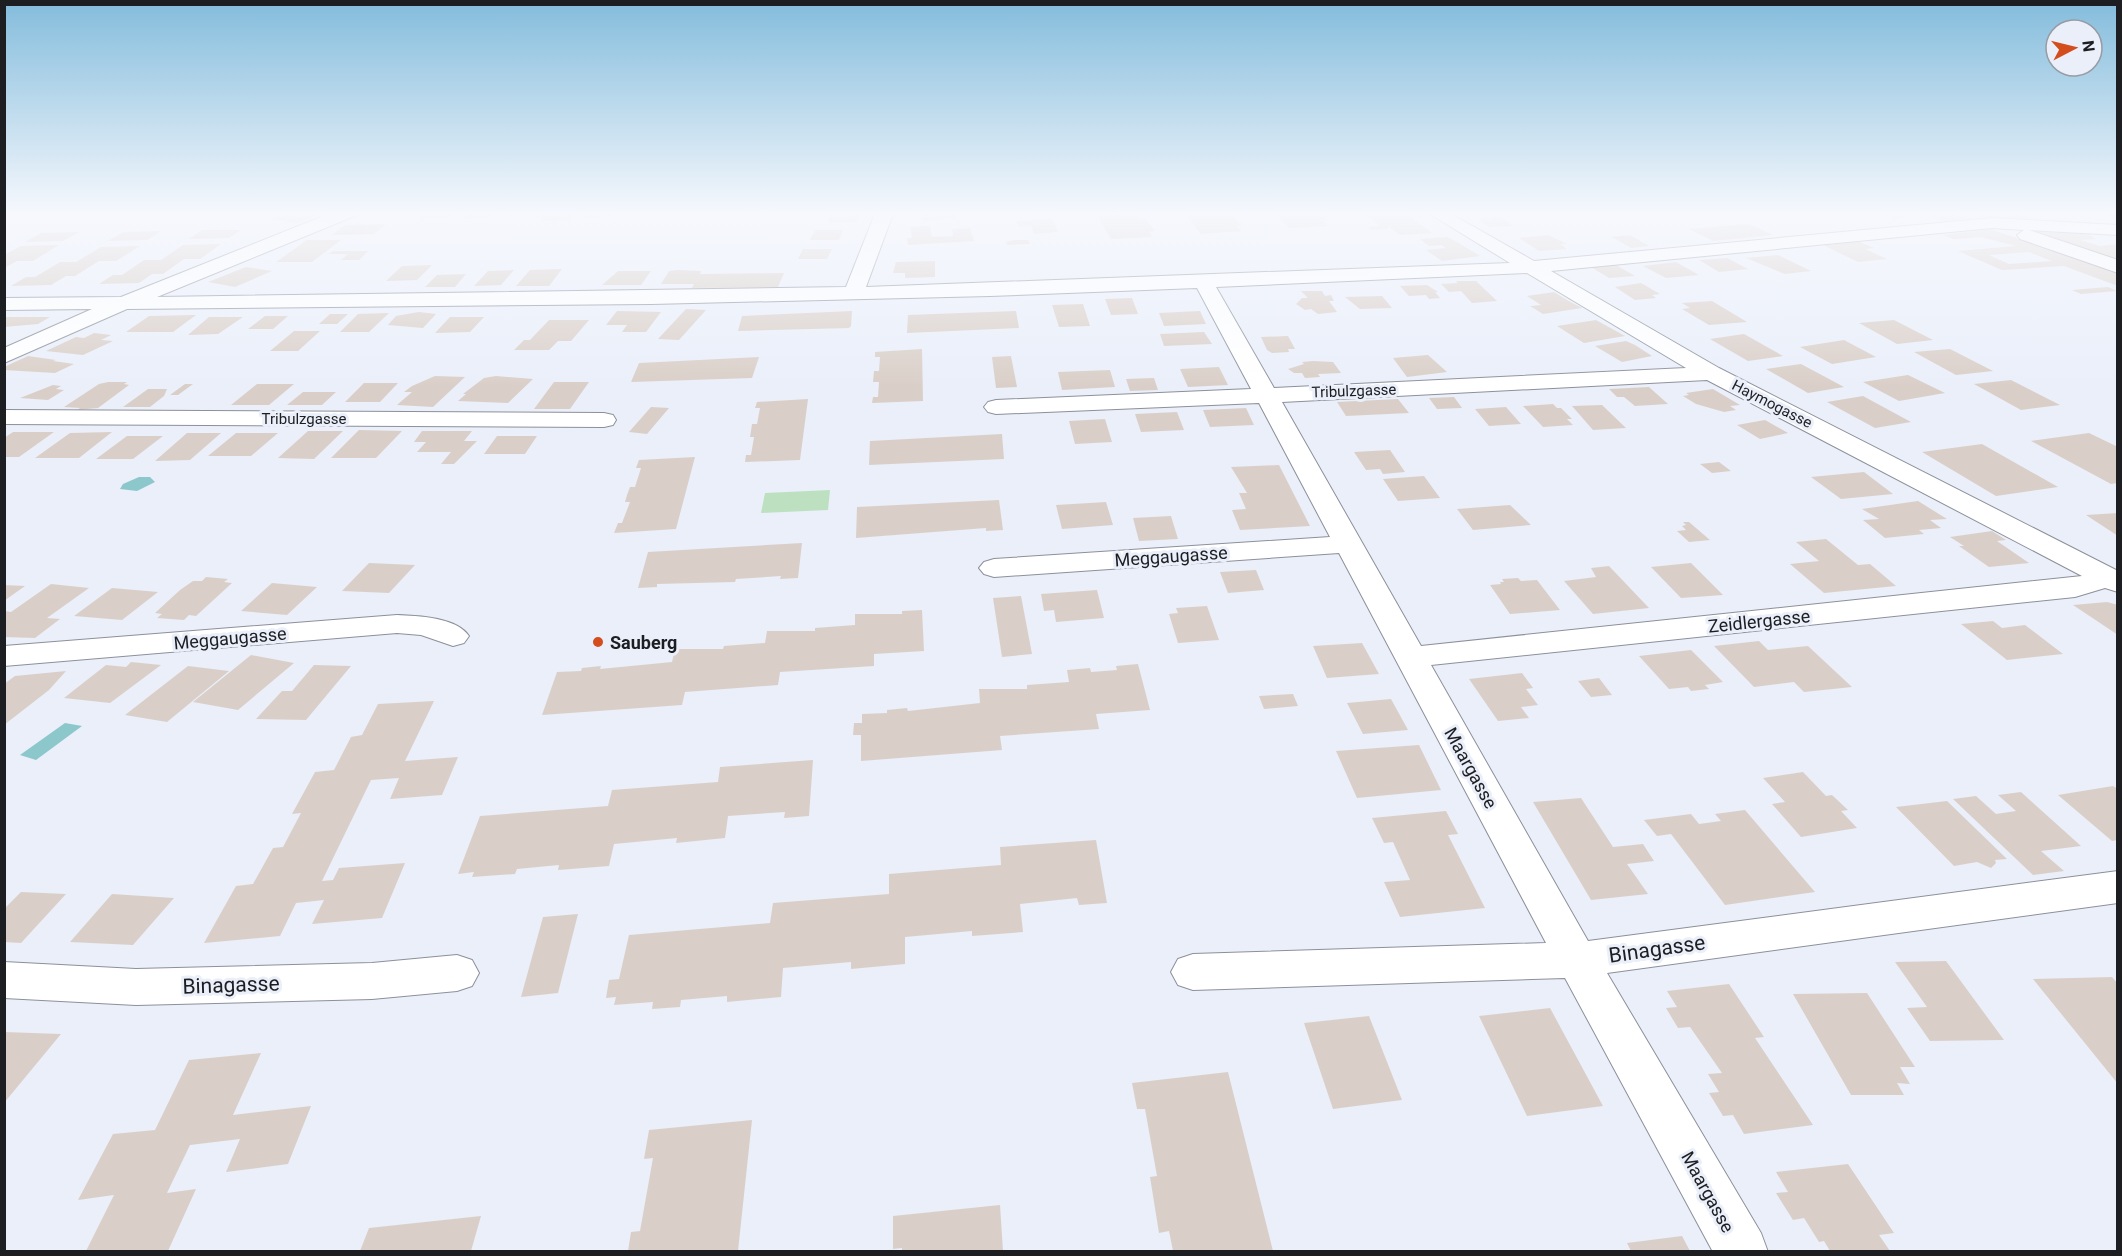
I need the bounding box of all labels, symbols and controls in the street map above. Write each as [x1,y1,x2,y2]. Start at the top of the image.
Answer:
north arrow [2044,18,2104,78]
text: N [2078,39,2099,53]
street label: Haymogasse [1729,376,1815,432]
street label: Tribulzgasse [1311,381,1397,401]
street label: Tribulzgasse [262,410,346,428]
street label: Meggaugasse [1114,542,1228,570]
street label: Zeidlergasse [1707,605,1811,637]
street label: Meggaugasse [173,623,287,653]
place label: Sauberg [610,632,677,653]
marker: Sauberg [591,635,605,649]
street label: Maargasse [1440,724,1502,812]
street label: Binagasse [1607,930,1707,968]
street label: Binagasse [182,971,280,999]
street label: Maargasse [1677,1148,1739,1236]

